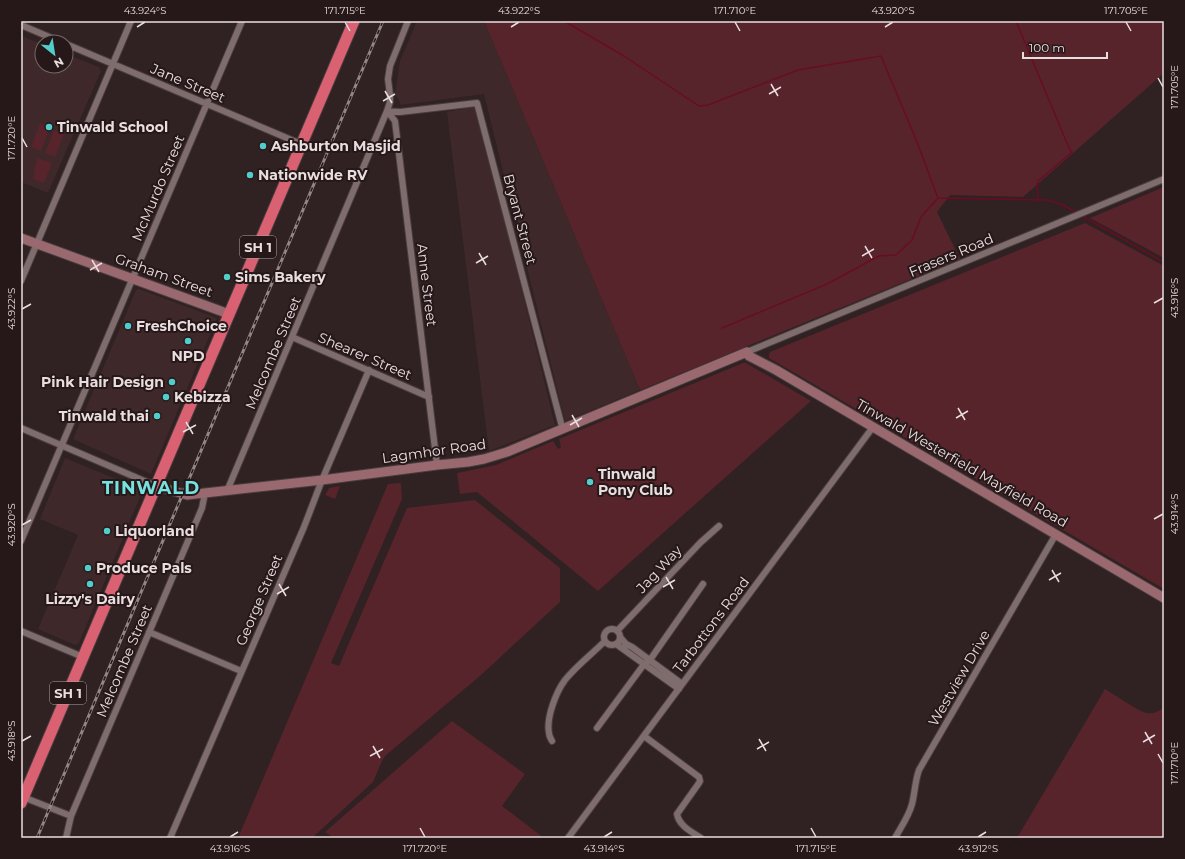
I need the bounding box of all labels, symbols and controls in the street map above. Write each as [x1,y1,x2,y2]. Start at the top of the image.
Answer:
text: 43.924°S [124,4,166,17]
text: 171.715°E [324,4,366,17]
text: 43.922°S [498,4,540,17]
text: 171.710°E [714,4,756,17]
text: 43.920°S [871,4,915,17]
text: 171.705°E [1104,4,1148,17]
north arrow [34,34,74,74]
scale bar [1023,34,1107,60]
text: 100 m [1029,40,1065,55]
text: N [52,54,66,71]
street label: Jane Street [147,59,228,107]
text: 171.705°E [1168,65,1181,109]
text: 171.720°E [5,116,18,160]
place label: Tinwald School [57,118,168,136]
marker: Tinwald School [44,122,54,132]
street label: McMurdo Street [127,132,189,244]
place label: Ashburton Masjid [270,137,401,155]
marker: Ashburton Masjid [258,141,268,151]
place label: Nationwide RV [258,166,368,184]
marker: Nationwide RV [245,170,255,180]
street label: Bryant Street [499,172,541,266]
street label: Frasers Road [906,229,996,281]
road number: SH 1 [240,236,276,258]
street label: Anne Street [413,243,441,328]
street label: Graham Street [113,249,216,301]
place label: Sims Bakery [235,268,326,286]
marker: Sims Bakery [222,272,232,282]
text: 43.916°S [1168,278,1181,318]
text: 43.922°S [5,288,18,330]
street label: Melcombe Street [241,294,305,412]
place label: FreshChoice [136,317,227,335]
marker: FreshChoice [123,321,133,331]
street label: Shearer Street [315,328,415,384]
marker: NPD [183,336,193,346]
place label: NPD [172,347,205,365]
place label: Pink Hair Design [41,373,164,391]
marker: Pink Hair Design [167,377,177,387]
place label: Kebizza [174,388,231,406]
marker: Kebizza [161,392,171,402]
street label: Tinwald Westerfield Mayfield Road [853,395,1071,531]
place label: Tinwald thai [59,407,149,425]
marker: Tinwald thai [152,411,162,421]
street label: Lagmhor Road [381,435,487,467]
place label: Tinwald Pony Club [598,465,673,499]
district label: TINWALD [102,477,200,499]
marker: Tinwald Pony Club [585,477,595,487]
text: 43.914°S [1168,494,1181,534]
text: 43.920°S [5,503,18,547]
place label: Liquorland [115,522,194,540]
marker: Liquorland [102,526,112,536]
street label: Jag Way [632,541,686,597]
street label: George Street [232,551,286,648]
place label: Produce Pals [96,559,192,577]
marker: Produce Pals [83,563,93,573]
street label: Tarbottons Road [669,573,753,677]
marker: Lizzy's Dairy [85,579,95,589]
place label: Lizzy's Dairy [45,590,135,608]
street label: Melcombe Street [92,602,156,720]
street label: Westview Drive [924,627,994,729]
road number: SH 1 [50,682,86,704]
text: 43.918°S [5,721,18,761]
text: 171.710°E [1168,742,1181,784]
text: 43.916°S [210,842,250,855]
text: 171.720°E [403,842,447,855]
text: 43.914°S [584,842,624,855]
text: 171.715°E [795,842,837,855]
text: 43.912°S [958,842,998,855]

